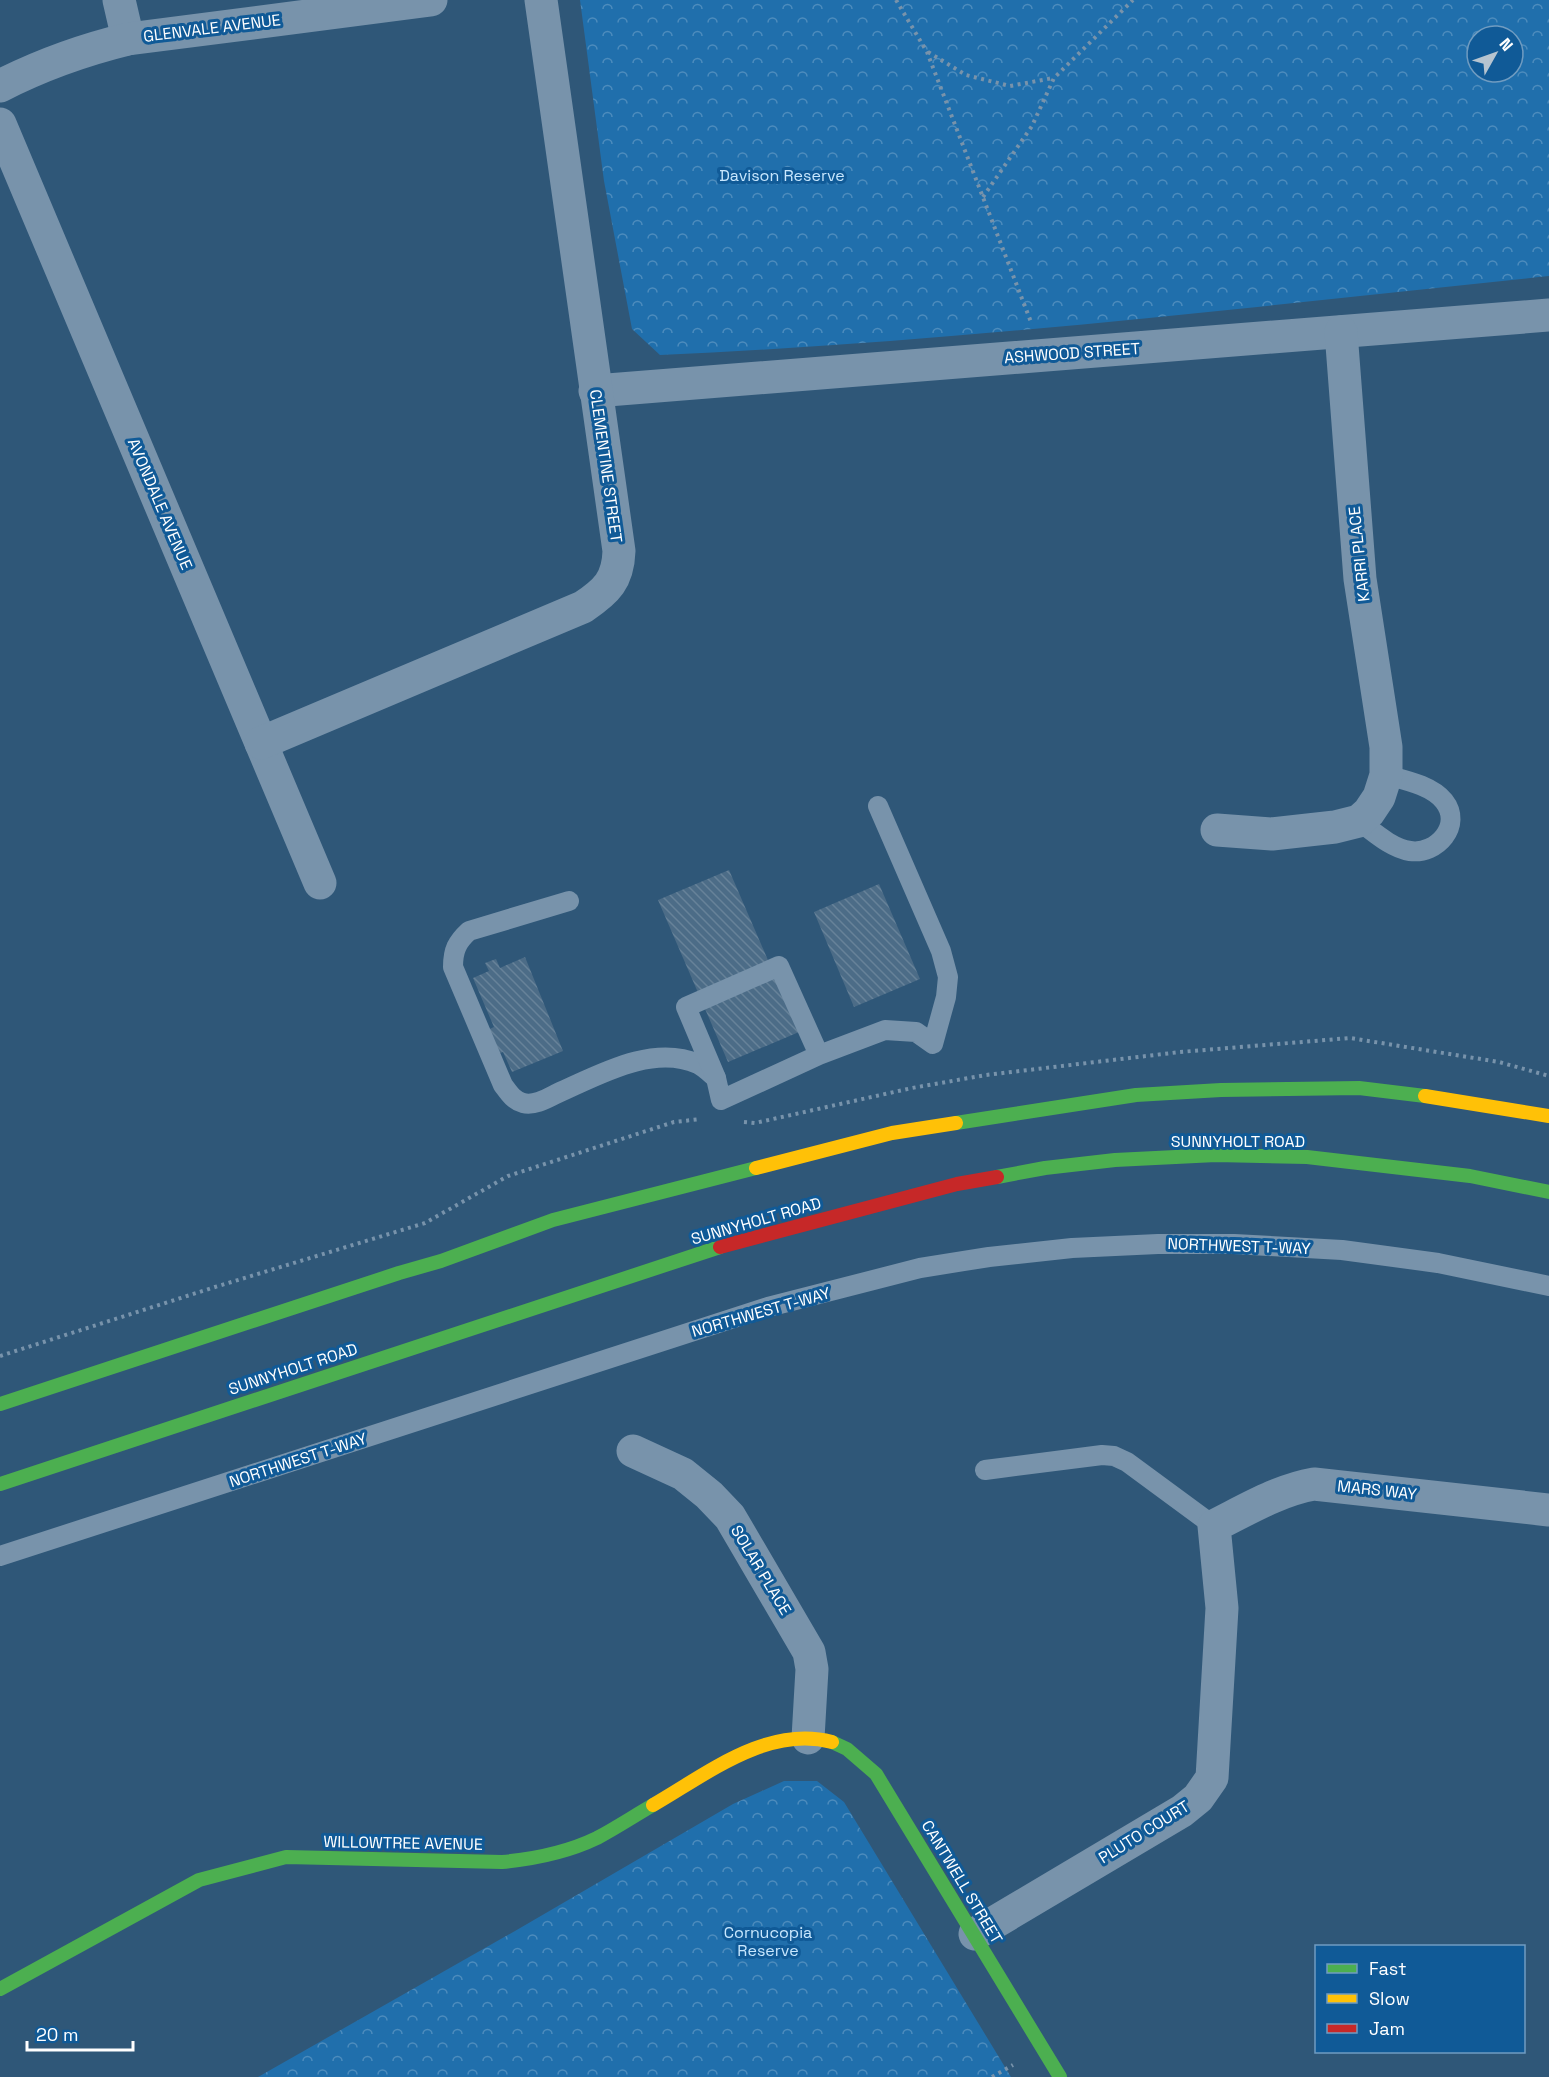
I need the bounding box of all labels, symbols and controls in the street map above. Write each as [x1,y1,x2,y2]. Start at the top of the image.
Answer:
street label: GLENVALE AVENUE [142,9,282,47]
north arrow [1465,24,1525,84]
text: N [1495,34,1518,56]
park label: Davison Reserve [719,165,845,186]
street label: ASHWOOD STREET [1003,338,1141,368]
street label: CLEMENTINE STREET [585,388,627,544]
street label: AVONDALE AVENUE [123,435,197,573]
street label: KARRI PLACE [1344,505,1374,603]
street label: SUNNYHOLT ROAD [1171,1131,1305,1152]
street label: SUNNYHOLT ROAD [688,1192,824,1250]
street label: NORTHWEST T-WAY [1167,1233,1311,1259]
street label: NORTHWEST T-WAY [689,1282,833,1342]
street label: SUNNYHOLT ROAD [226,1338,360,1400]
street label: NORTHWEST T-WAY [227,1428,370,1492]
street label: MARS WAY [1336,1475,1418,1505]
street label: SOLAR PLACE [726,1521,796,1619]
street label: PLUTO COURT [1095,1796,1193,1868]
street label: CANTWELL STREET [917,1816,1007,1948]
street label: WILLOWTREE AVENUE [323,1831,483,1855]
park label: Cornucopia Reserve [724,1922,812,1961]
legend [1315,1945,1525,2053]
text: Fast [1369,1957,1406,1980]
text: Slow [1369,1987,1410,2010]
scale bar [27,2014,134,2052]
text: Jam [1369,2017,1405,2040]
text: 20 m [36,2023,79,2046]

